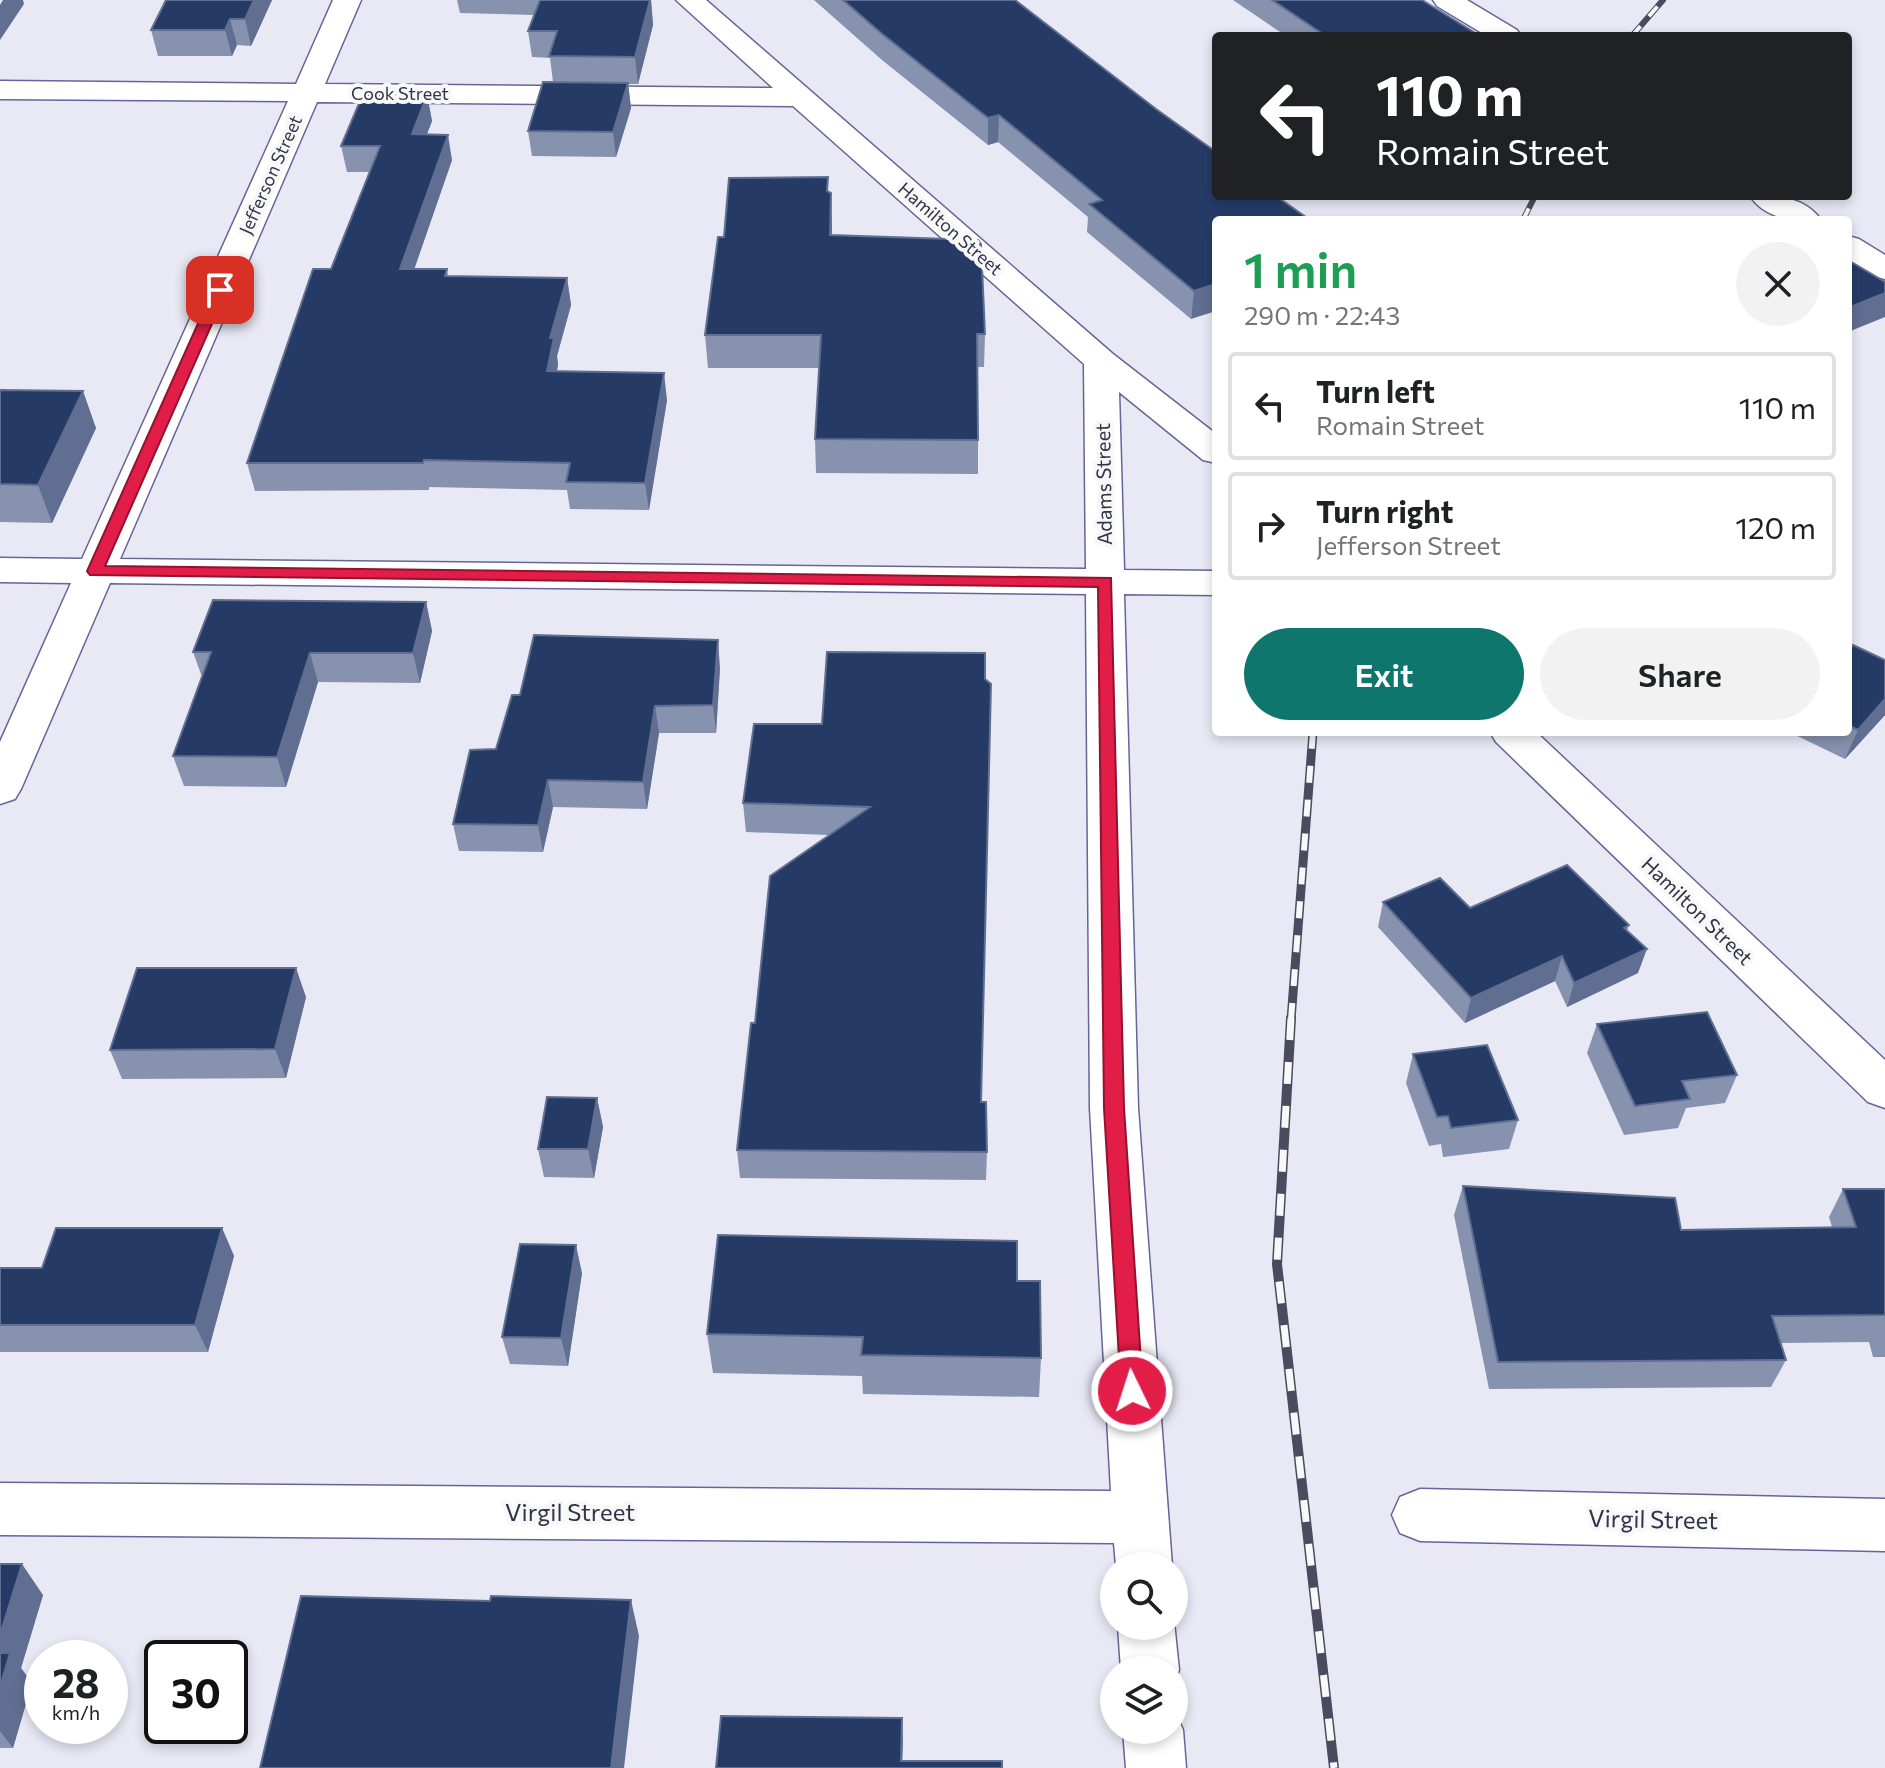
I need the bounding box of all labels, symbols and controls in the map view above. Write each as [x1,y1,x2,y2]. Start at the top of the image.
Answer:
text: 110 m [1376,59,1523,128]
icon: left [1244,64,1348,168]
street label: Cook Street [351,82,449,104]
street label: Jefferson Street [234,112,306,238]
text: Romain Street [1376,128,1609,172]
street label: Hamilton Street [894,177,1007,279]
text: 1 min [1244,239,1357,298]
button: close [1736,242,1820,326]
pin [186,256,254,324]
icon: arrive [198,268,242,312]
text: 290 m · 22:43 [1244,299,1400,330]
text: Turn left [1316,372,1435,409]
icon: left [1248,384,1292,428]
text: 110 m [1739,388,1816,425]
text: Romain Street [1316,409,1484,440]
street label: Adams Street [1090,423,1116,545]
text: Turn right [1316,492,1453,529]
icon: right [1248,504,1292,548]
text: 120 m [1735,508,1816,545]
text: Jefferson Street [1316,529,1501,560]
button: Exit [1244,628,1524,720]
button: Share [1540,628,1820,720]
street label: Hamilton Street [1637,851,1758,969]
position arrow [1090,1349,1174,1433]
street label: Virgil Street [505,1497,635,1526]
street label: Virgil Street [1588,1503,1718,1534]
map controls [1100,1552,1188,1744]
button: search [1100,1552,1188,1640]
speed limit sign: 30 [144,1640,248,1744]
button: layers [1100,1656,1188,1744]
text: 28 [52,1657,100,1706]
text: km/h [52,1700,100,1724]

